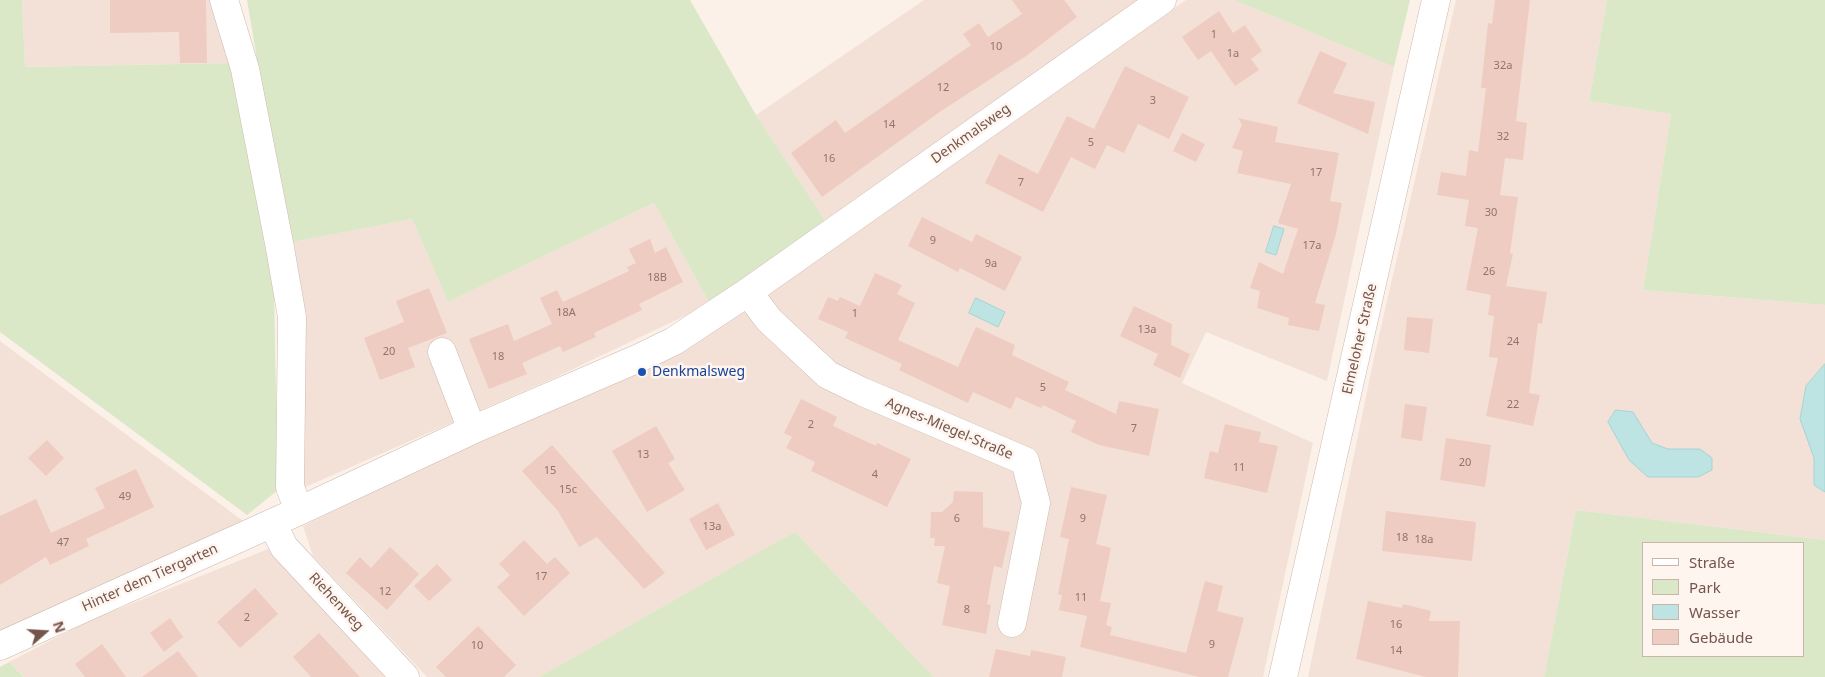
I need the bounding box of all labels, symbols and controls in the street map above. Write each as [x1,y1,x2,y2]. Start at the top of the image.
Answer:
house number: 1 [1211,28,1217,42]
house number: 10 [990,40,1002,54]
house number: 1a [1227,47,1239,61]
house number: 32a [1494,59,1512,73]
house number: 12 [937,81,949,95]
house number: 3 [1150,94,1156,108]
street label: Denkmalsweg [928,100,1014,168]
house number: 14 [883,118,895,132]
house number: 32 [1497,130,1509,144]
house number: 5 [1088,136,1094,150]
house number: 16 [823,152,835,166]
house number: 17 [1310,166,1322,180]
house number: 7 [1018,176,1024,190]
house number: 30 [1485,206,1497,220]
house number: 9 [930,234,936,248]
house number: 17a [1303,239,1321,253]
house number: 9a [985,257,997,271]
house number: 26 [1483,265,1495,279]
house number: 18B [647,271,667,285]
street label: Elmeloher Straße [1339,282,1381,396]
house number: 18A [556,306,576,320]
house number: 1 [852,307,858,321]
house number: 13a [1138,323,1156,337]
house number: 24 [1507,335,1519,349]
house number: 20 [383,345,395,359]
house number: 18 [492,350,504,364]
place label: Denkmalsweg [652,364,745,380]
marker: Denkmalsweg [636,366,648,378]
house number: 5 [1040,381,1046,395]
street label: Agnes-Miegel-Straße [883,395,1015,463]
house number: 22 [1507,398,1519,412]
house number: 2 [808,418,814,432]
house number: 7 [1131,422,1137,436]
house number: 13 [637,448,649,462]
house number: 20 [1459,456,1471,470]
house number: 11 [1233,461,1245,475]
house number: 15 [544,464,556,478]
house number: 4 [872,468,878,482]
house number: 15c [559,483,577,497]
house number: 49 [119,490,131,504]
house number: 6 [954,512,960,526]
house number: 9 [1080,512,1086,526]
house number: 13a [703,520,721,534]
house number: 18 [1396,531,1408,545]
house number: 18a [1415,533,1433,547]
house number: 47 [57,536,69,550]
street label: Hinter dem Tiergarten [79,540,221,616]
legend [1642,542,1805,657]
text: Straße [1689,552,1735,572]
street label: Riehenweg [305,570,367,634]
house number: 17 [535,570,547,584]
text: Park [1689,577,1721,597]
house number: 12 [379,585,391,599]
house number: 11 [1075,591,1087,605]
text: Wasser [1689,602,1740,622]
house number: 8 [964,603,970,617]
north arrow [20,607,70,657]
house number: 2 [244,611,250,625]
text: N [49,618,70,635]
house number: 16 [1390,618,1402,632]
text: Gebäude [1689,627,1753,647]
house number: 9 [1209,638,1215,652]
house number: 10 [471,639,483,653]
house number: 14 [1390,644,1402,658]

